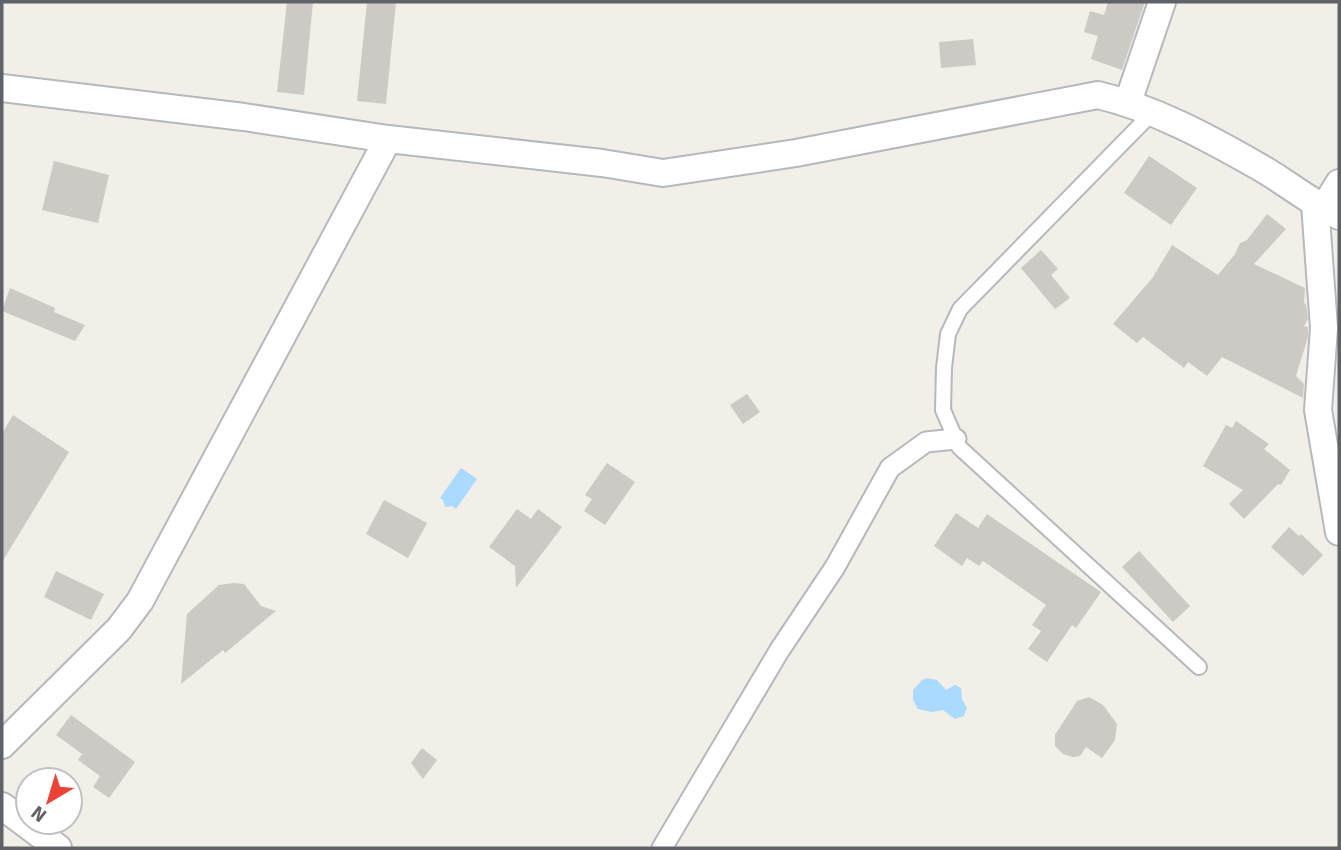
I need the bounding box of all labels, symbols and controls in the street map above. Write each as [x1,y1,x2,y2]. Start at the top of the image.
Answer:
north arrow [14,766,84,836]
text: N [27,800,52,827]

